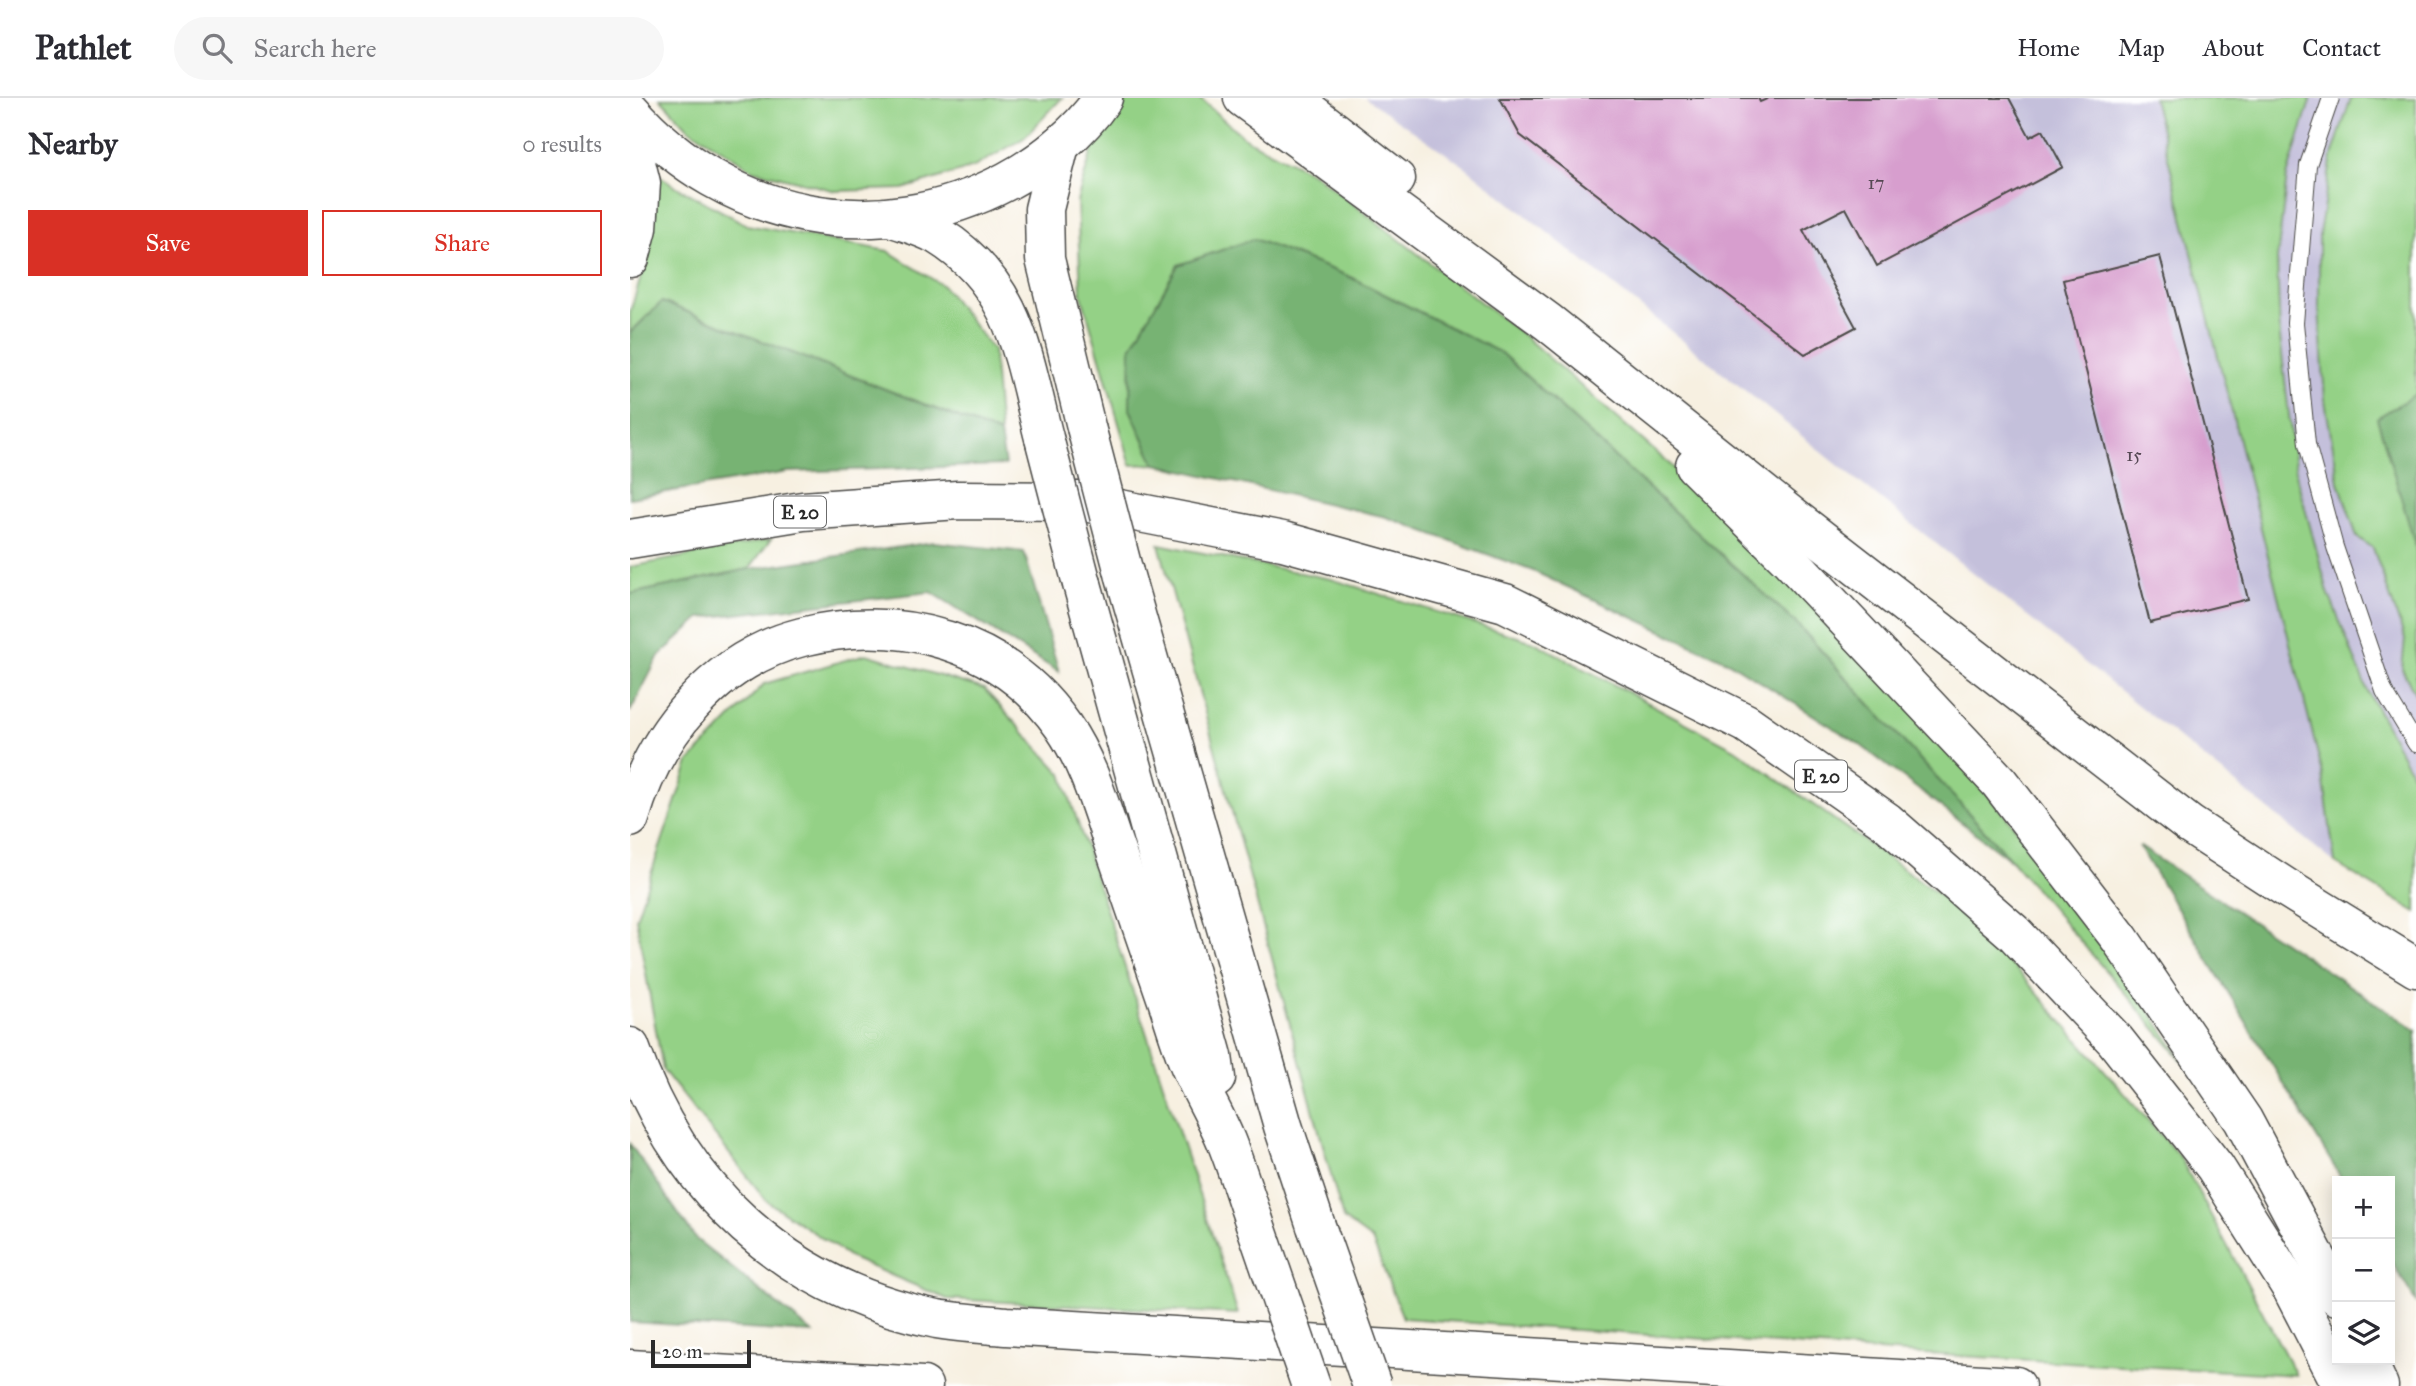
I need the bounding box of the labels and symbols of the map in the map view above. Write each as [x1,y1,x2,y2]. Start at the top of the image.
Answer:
house number: 17 [1868,172,1884,194]
house number: 15 [2126,444,2142,466]
road number: E 20 [774,496,826,528]
road number: E 20 [1795,761,1847,792]
scale bar [651,1337,751,1369]

